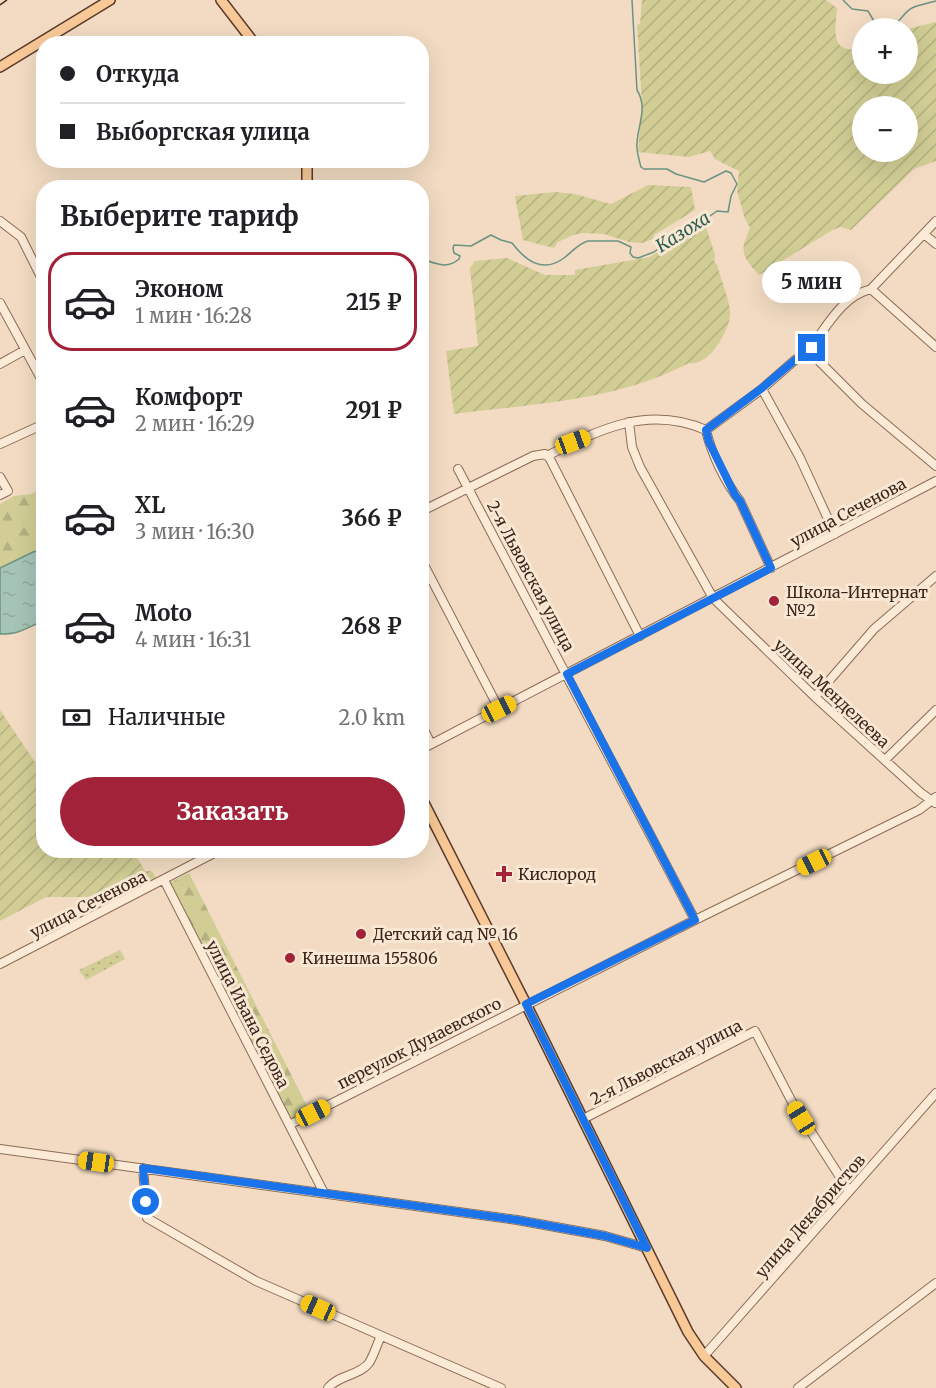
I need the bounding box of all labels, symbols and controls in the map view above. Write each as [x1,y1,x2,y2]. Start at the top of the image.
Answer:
map controls [852,18,918,162]
button: + [852,18,918,84]
text: Откуда [96,60,179,88]
button: − [852,96,918,162]
text: Выборгская улица [96,118,310,146]
text: Выберите тариф [60,199,299,233]
water label: Казоха [651,206,714,257]
callout: 5 мин [762,261,862,303]
text: 5 мин [781,269,842,294]
icon: car [63,275,117,329]
text: Эконом [135,275,223,303]
text: 215 ₽ [346,288,402,316]
text: 1 мин · 16:28 [135,303,252,328]
route end [798,334,825,361]
icon: car [63,383,117,437]
text: Комфорт [135,383,243,411]
text: 291 ₽ [345,396,402,424]
text: 2 мин · 16:29 [135,411,255,436]
car [553,427,593,457]
street label: улица Сеченова [787,473,910,551]
icon: car [63,491,117,545]
text: XL [135,491,165,519]
street label: 2-я Львовская улица [483,497,579,655]
text: 366 ₽ [342,504,402,532]
text: 3 мин · 16:30 [135,519,255,544]
place label: Школа-Интернат №2 [786,582,928,620]
marker: Школа-Интернат №2 [767,594,781,608]
icon: car [63,599,117,653]
text: Moto [135,599,192,627]
text: 268 ₽ [341,612,402,640]
text: 4 мин · 16:31 [135,627,251,652]
street label: улица Менделеева [770,634,894,752]
car [479,693,519,725]
icon: cash [60,701,93,734]
text: Наличные [108,703,225,731]
text: 2.0 km [338,705,405,730]
button: Заказать [60,777,405,846]
car [794,846,834,878]
place label: Кислород [518,864,596,884]
marker: Кислород [495,865,513,883]
street label: улица Сеченова [26,866,150,942]
place label: Детский сад № 16 [373,924,518,944]
marker: Детский сад № 16 [354,927,368,941]
street label: улица Ивана Седова [202,937,294,1092]
place label: Кинешма 155806 [302,948,438,968]
marker: Кинешма 155806 [283,951,297,965]
street label: переулок Дунаевского [334,993,504,1093]
street label: 2-я Львовская улица [587,1015,746,1109]
car [293,1097,333,1129]
car [784,1098,818,1138]
street label: улица Декабристов [751,1150,869,1282]
car [77,1151,115,1173]
route start [132,1188,159,1215]
car [298,1292,338,1324]

